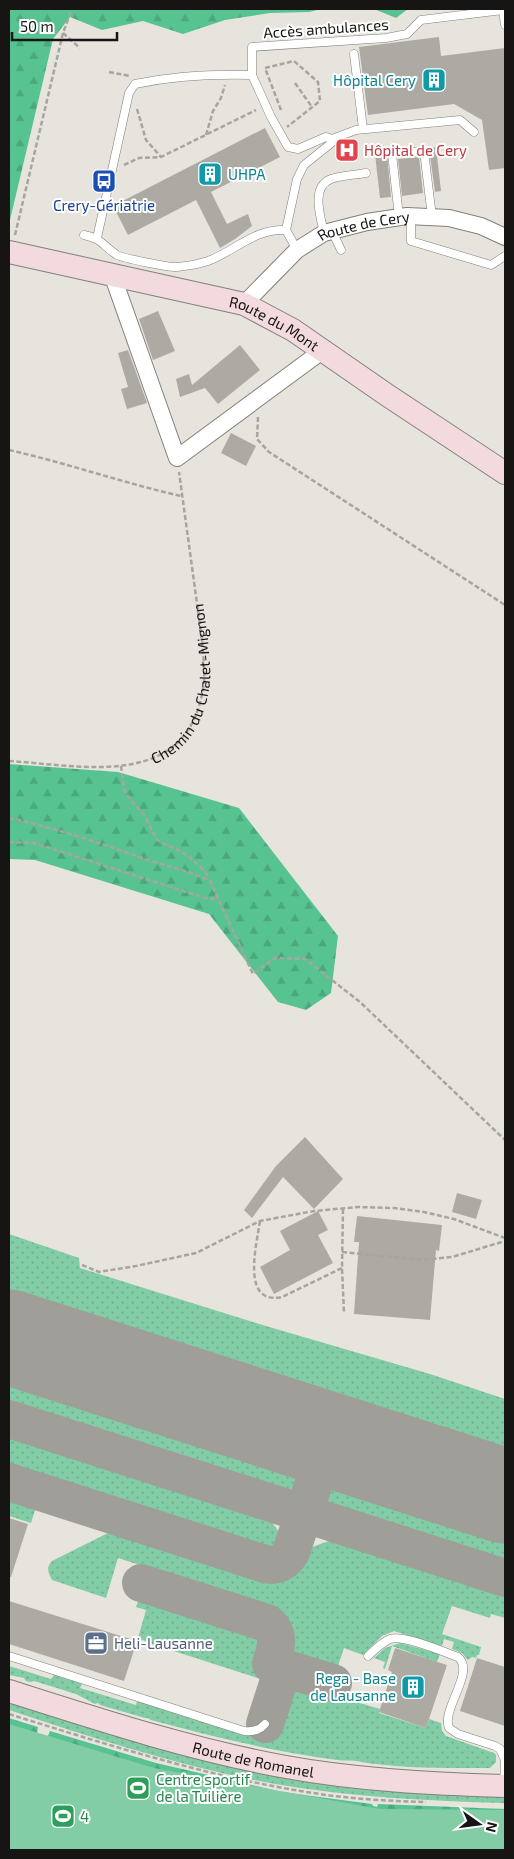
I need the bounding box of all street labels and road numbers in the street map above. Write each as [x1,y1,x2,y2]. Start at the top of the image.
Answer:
street label: Accès ambulances [263,15,389,41]
street label: Route de Cery [314,207,411,244]
street label: Route du Mont [228,292,323,355]
street label: Chemin du Chalet-Mignon [148,603,213,767]
street label: Route de Romanel [191,1738,316,1781]

